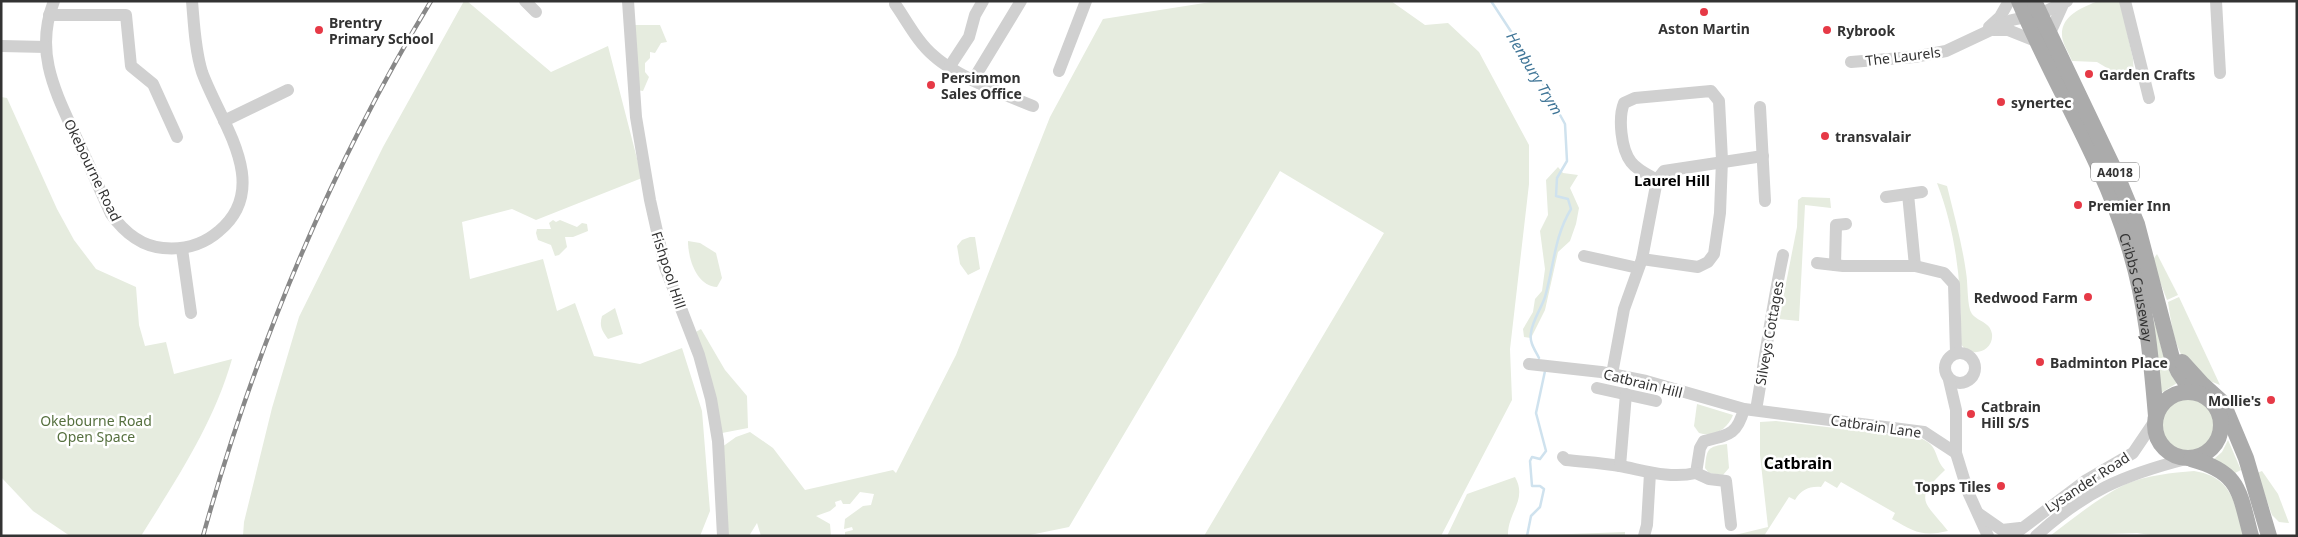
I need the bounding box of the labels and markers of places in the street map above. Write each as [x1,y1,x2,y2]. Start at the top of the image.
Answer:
marker: Aston Martin [1698,6,1710,18]
place label: Brentry Primary School [329,13,434,48]
place label: Aston Martin [1658,19,1750,38]
place label: Rybrook [1837,21,1896,40]
marker: Brentry Primary School [313,24,325,36]
marker: Rybrook [1821,24,1833,36]
place label: Garden Crafts [2099,65,2195,84]
place label: Persimmon Sales Office [941,68,1022,103]
marker: Garden Crafts [2083,68,2095,80]
marker: Persimmon Sales Office [925,79,937,91]
place label: synertec [2011,93,2071,112]
marker: synertec [1995,96,2007,108]
place label: transvalair [1835,127,1912,146]
marker: transvalair [1819,130,1831,142]
place label: Premier Inn [2088,196,2171,215]
marker: Premier Inn [2072,199,2084,211]
place label: Redwood Farm [1974,288,2078,307]
marker: Redwood Farm [2082,291,2094,303]
place label: Badminton Place [2050,353,2168,372]
marker: Badminton Place [2034,356,2046,368]
place label: Mollie's [2208,391,2261,410]
marker: Mollie's [2265,394,2277,406]
place label: Catbrain Hill S/S [1981,397,2041,432]
marker: Catbrain Hill S/S [1965,408,1977,420]
place label: Topps Tiles [1915,477,1991,496]
marker: Topps Tiles [1995,480,2007,492]

